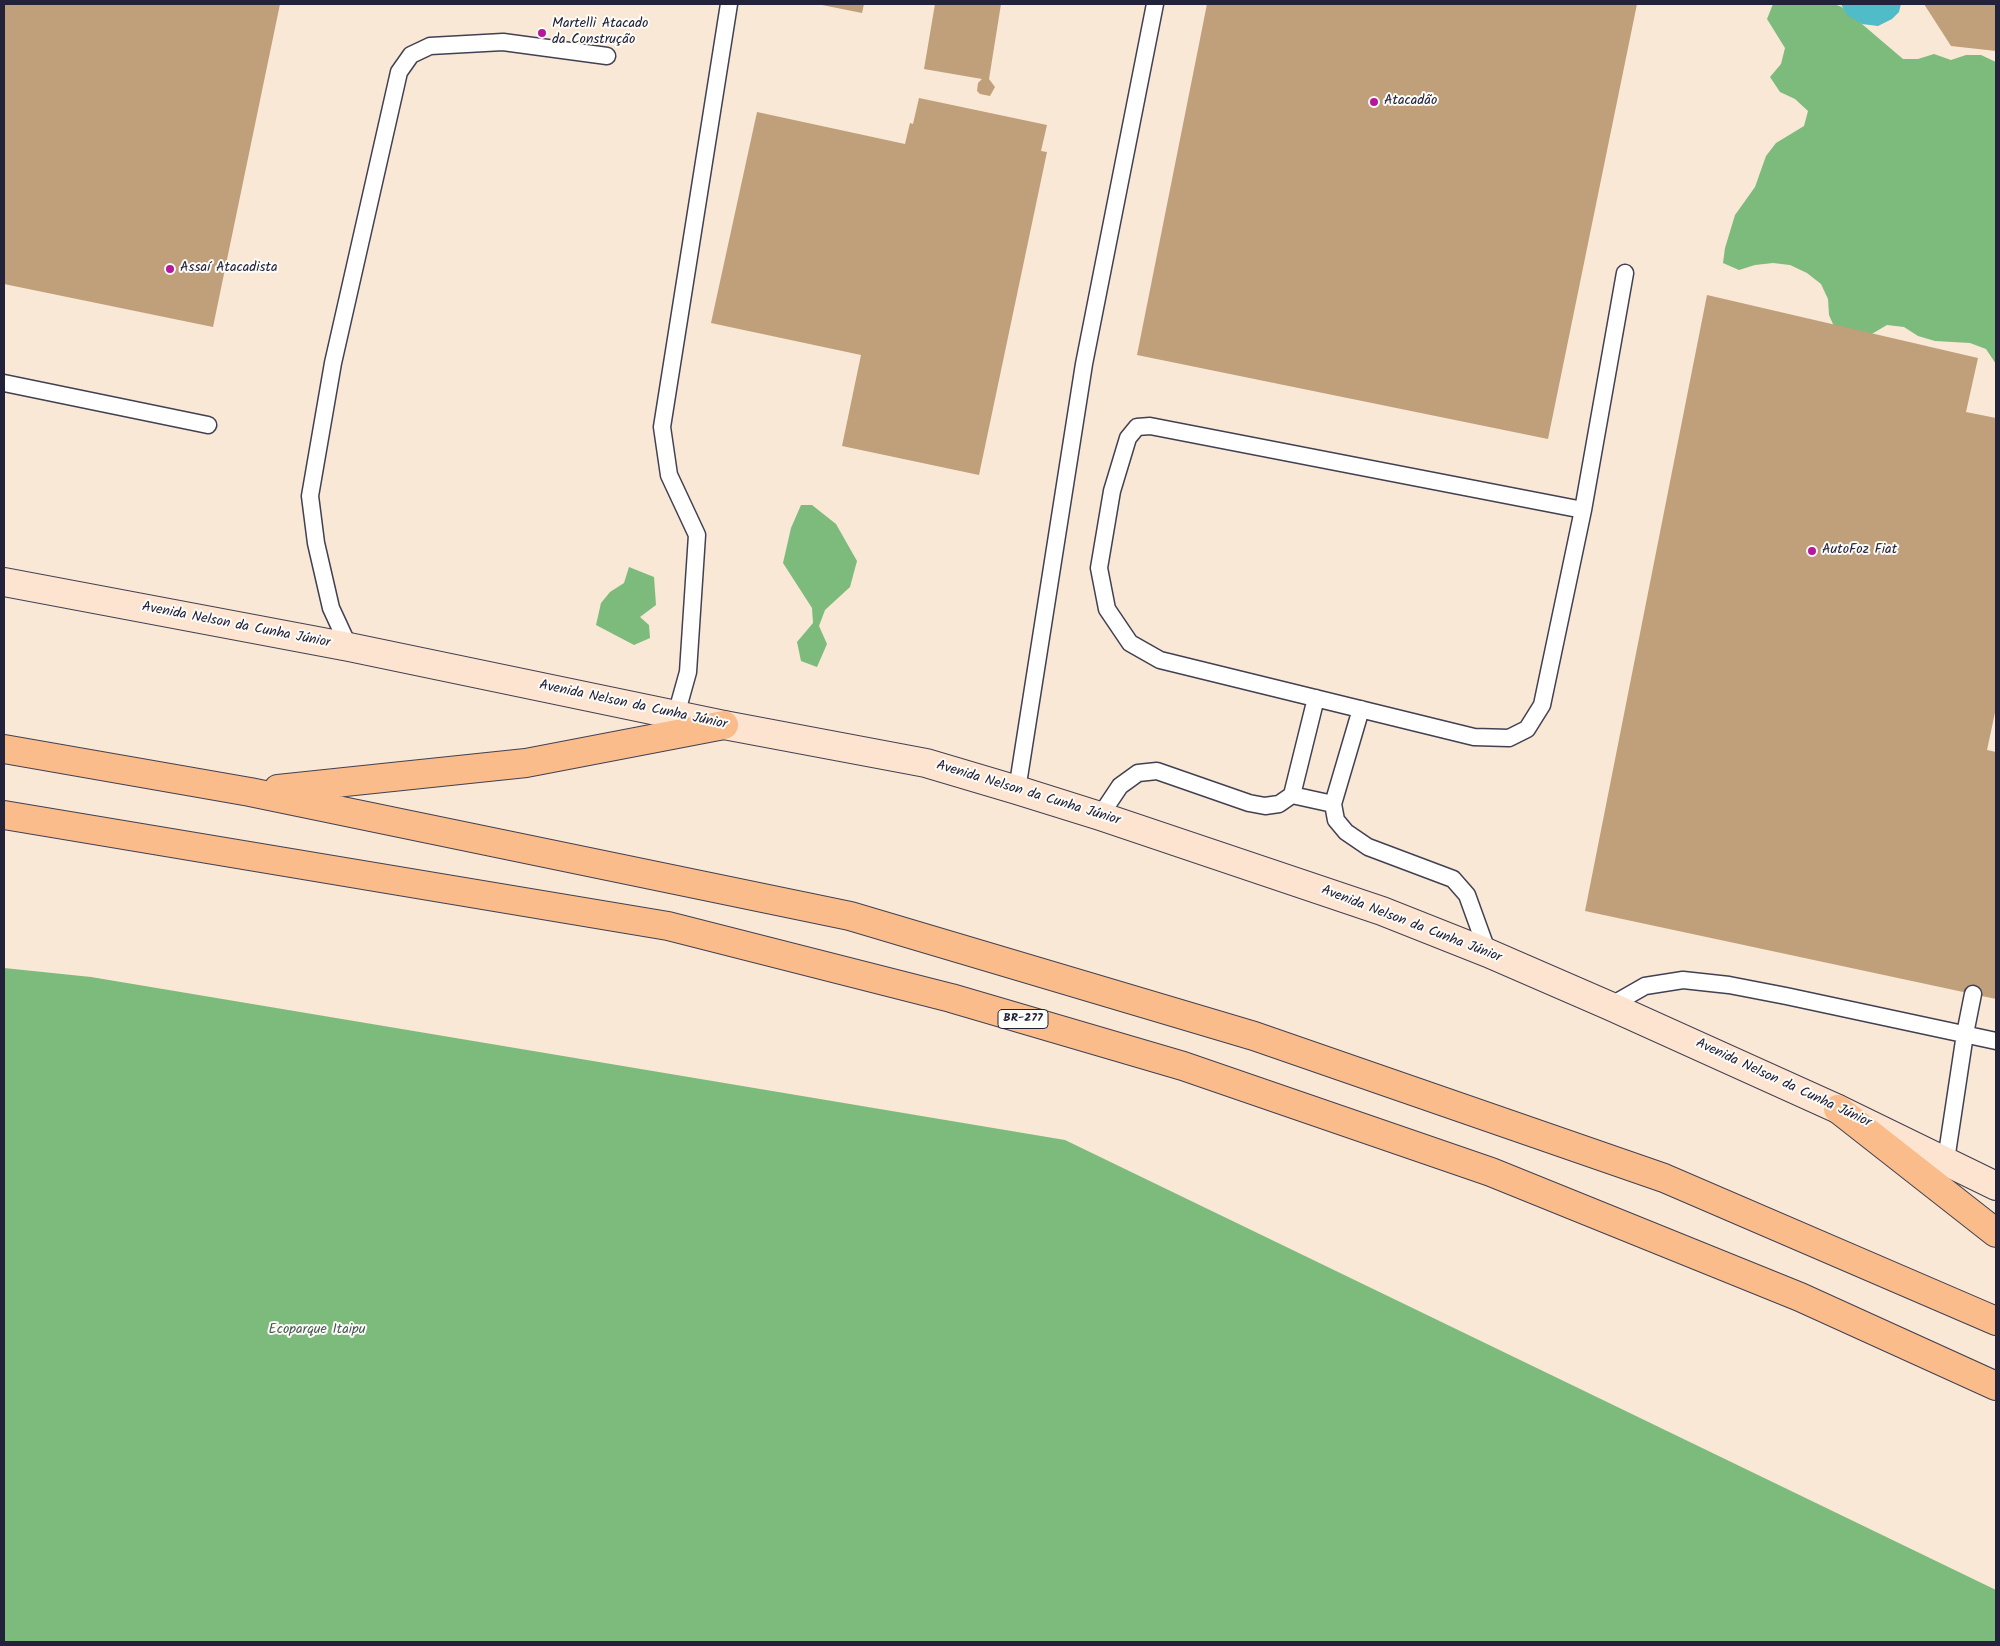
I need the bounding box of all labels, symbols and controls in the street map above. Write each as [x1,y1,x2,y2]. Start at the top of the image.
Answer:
place label: Martelli Atacado da Construção [552,17,648,49]
marker: Martelli Atacado da Construção [536,27,548,39]
place label: Atacadão [1384,94,1437,110]
marker: Atacadão [1368,96,1380,108]
place label: Assaí Atacadista [180,261,278,277]
marker: Assaí Atacadista [164,263,176,275]
place label: AutoFoz Fiat [1822,543,1897,559]
marker: AutoFoz Fiat [1806,545,1818,557]
street label: Avenida Nelson da Cunha Júnior [140,599,332,653]
street label: Avenida Nelson da Cunha Júnior [537,678,729,734]
street label: Avenida Nelson da Cunha Júnior [934,758,1122,830]
street label: Avenida Nelson da Cunha Júnior [1318,883,1504,967]
road number: BR-277 [998,1010,1048,1028]
street label: Avenida Nelson da Cunha Júnior [1693,1036,1873,1132]
park label: Ecoparque Itaipu [268,1323,366,1339]

